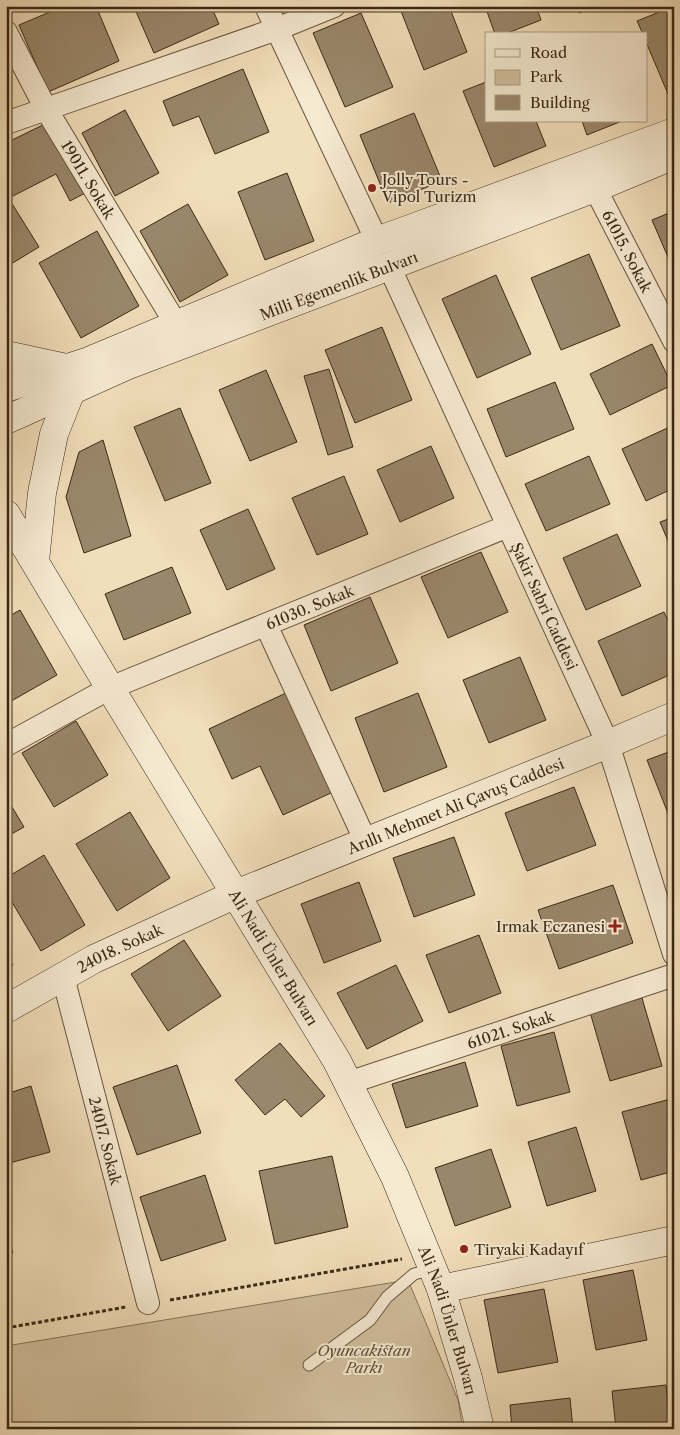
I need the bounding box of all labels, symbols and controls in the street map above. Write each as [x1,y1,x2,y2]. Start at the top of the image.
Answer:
legend [485,32,648,122]
text: Road [530,43,567,62]
text: Park [530,67,564,86]
text: Building [530,93,590,112]
street label: 19011. Sokak [58,137,120,223]
place label: Jolly Tours - Vipol Turizm [380,170,476,206]
marker: Jolly Tours - Vipol Turizm [366,182,378,194]
street label: 61015. Sokak [598,207,657,297]
street label: Milli Egemenlik Bulvarı [257,247,421,324]
street label: Şakir Sabri Caddesi [507,539,582,673]
street label: 61030. Sokak [263,580,358,633]
street label: Arıllı Mehmet Ali Çavuş Caddesi [344,753,567,858]
street label: Ali Nadi Ünler Bulvarı [225,885,323,1029]
place label: Irmak Eczanesi [496,917,605,936]
street label: 24018. Sokak [73,919,167,977]
marker: Irmak Eczanesi [609,920,621,932]
street label: 61021. Sokak [464,1006,558,1052]
street label: 24017. Sokak [85,1094,127,1188]
place label: Tiryaki Kadayıf [474,1240,585,1259]
street label: Ali Nadi Ünler Bulvarı [414,1242,481,1397]
marker: Tiryaki Kadayıf [458,1243,470,1255]
park label: Oyuncakistan Parkı [317,1341,411,1377]

